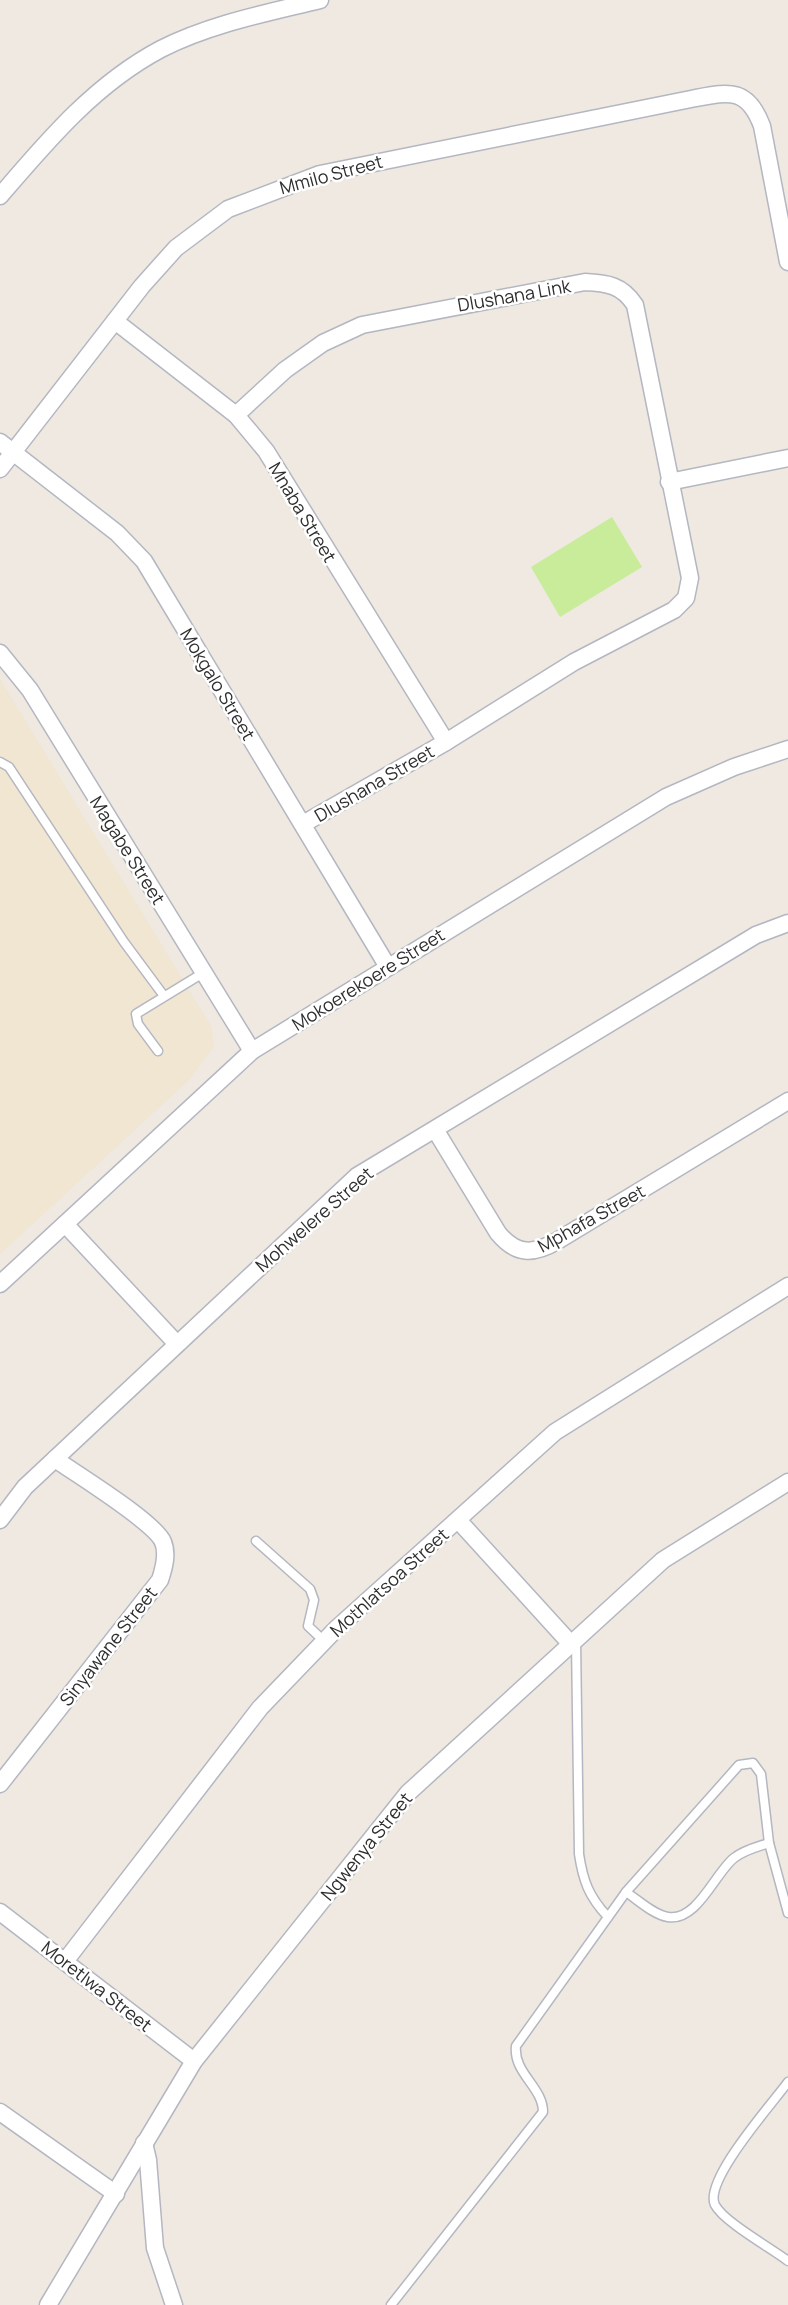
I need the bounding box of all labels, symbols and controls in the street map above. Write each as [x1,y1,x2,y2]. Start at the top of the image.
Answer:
street label: Mmilo Street [277,149,385,199]
street label: Dlushana Link [456,273,573,317]
street label: Mnaba Street [264,457,342,567]
street label: Mokgalo Street [175,624,261,744]
street label: Dlushana Street [310,739,438,827]
street label: Magabe Street [85,791,171,909]
street label: Mokoerekoere Street [287,922,449,1036]
street label: Mohwelere Street [250,1161,378,1277]
street label: Mphafa Street [533,1179,649,1257]
street label: Mothlatsoa Street [325,1522,453,1642]
street label: Sinyawane Street [54,1581,162,1711]
street label: Ngwenya Street [315,1787,417,1905]
street label: Moretlwa Street [37,1935,157,2037]

